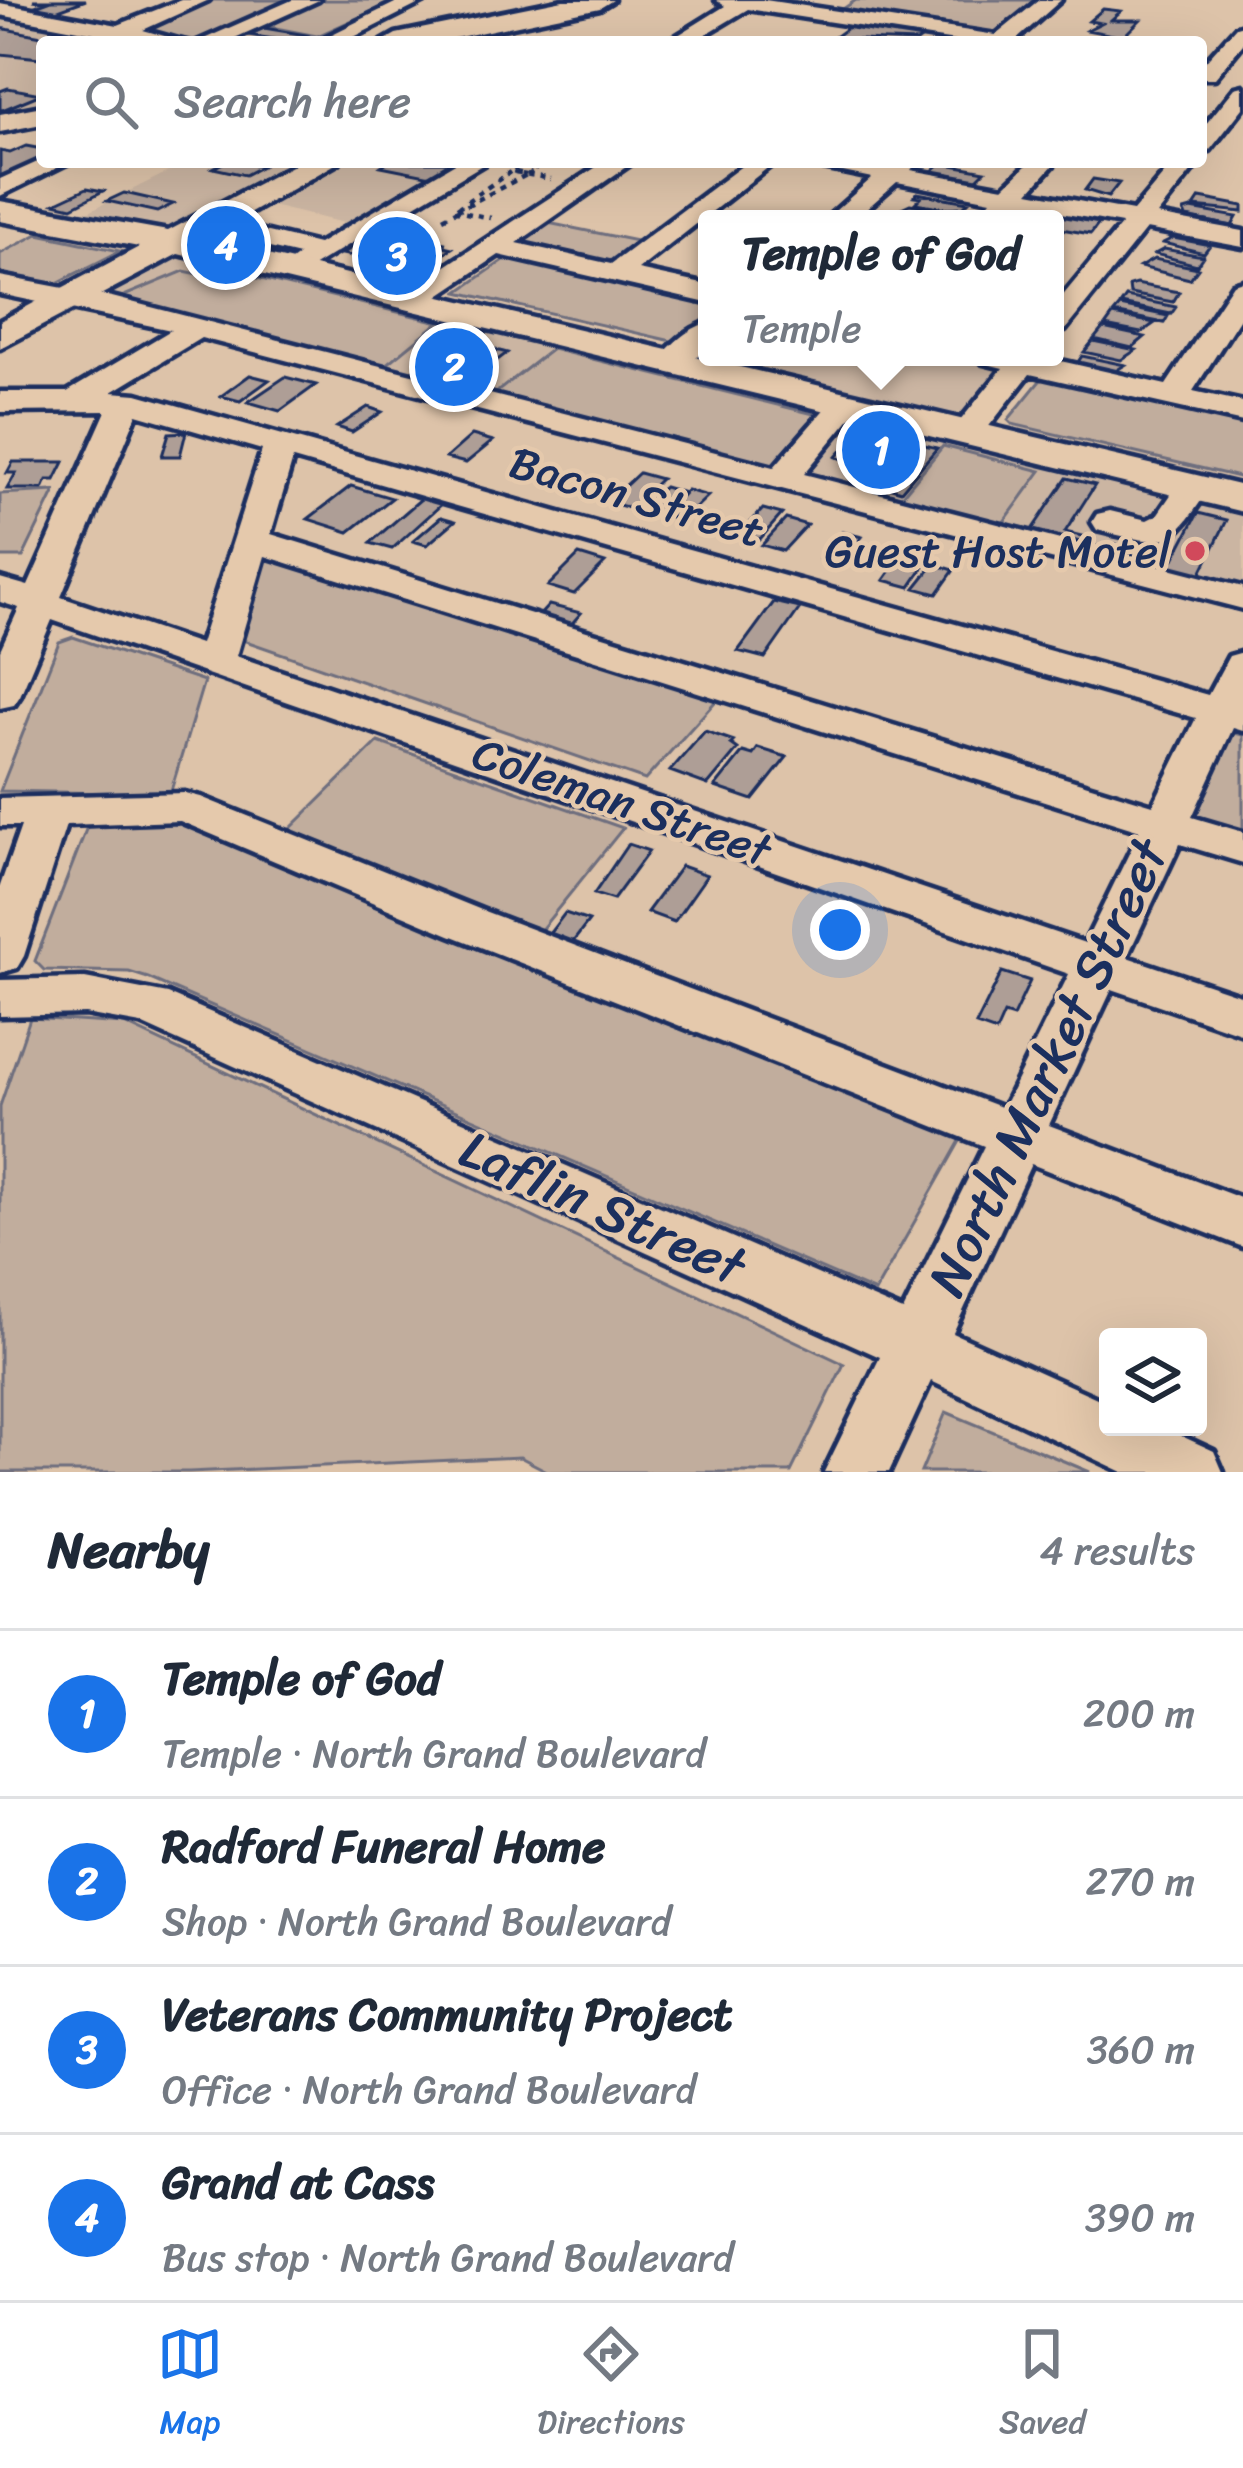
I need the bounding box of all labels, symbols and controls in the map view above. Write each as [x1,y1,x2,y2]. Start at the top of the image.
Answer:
search box [36,36,1207,168]
text: Search here [174,62,411,142]
icon: search [78,69,144,135]
pin: 4 [187,200,265,290]
popup [698,210,1064,366]
pin: 3 [358,211,436,301]
text: Temple of God [742,214,1020,294]
text: Temple [742,294,862,363]
pin: 2 [415,322,493,412]
pin: 1 [842,405,920,495]
street label: Bacon Street [500,422,773,571]
place label: Guest Host Motel [825,512,1172,592]
marker: Guest Host Motel [1182,538,1208,564]
street label: Coleman Street [462,714,783,891]
street label: North Market Street [900,820,1197,1312]
your location [810,900,870,960]
street label: Laflin Street [444,1102,763,1315]
map controls [1099,1328,1207,1436]
button: layers [1099,1328,1207,1436]
text: Nearby [48,1505,209,1595]
text: 4 results [1040,1516,1195,1585]
text: Temple of God [162,1639,441,1719]
text: 1 [79,1679,95,1748]
text: 200 m [1083,1679,1195,1748]
text: Temple · North Grand Boulevard [162,1719,706,1788]
text: Radford Funeral Home [162,1807,605,1887]
text: 2 [76,1847,98,1916]
text: 270 m [1085,1847,1195,1916]
text: Shop · North Grand Boulevard [162,1887,671,1956]
text: Veterans Community Project [162,1975,733,2055]
text: 3 [76,2015,98,2084]
text: 360 m [1087,2015,1195,2084]
text: Office · North Grand Boulevard [162,2055,696,2124]
text: Grand at Cass [162,2143,435,2223]
text: 4 [75,2183,99,2252]
text: 390 m [1085,2183,1195,2252]
text: Bus stop · North Grand Boulevard [162,2223,734,2292]
tab: Map [157,2321,223,2451]
tab: Directions [537,2321,685,2451]
tab: Saved [999,2321,1086,2451]

